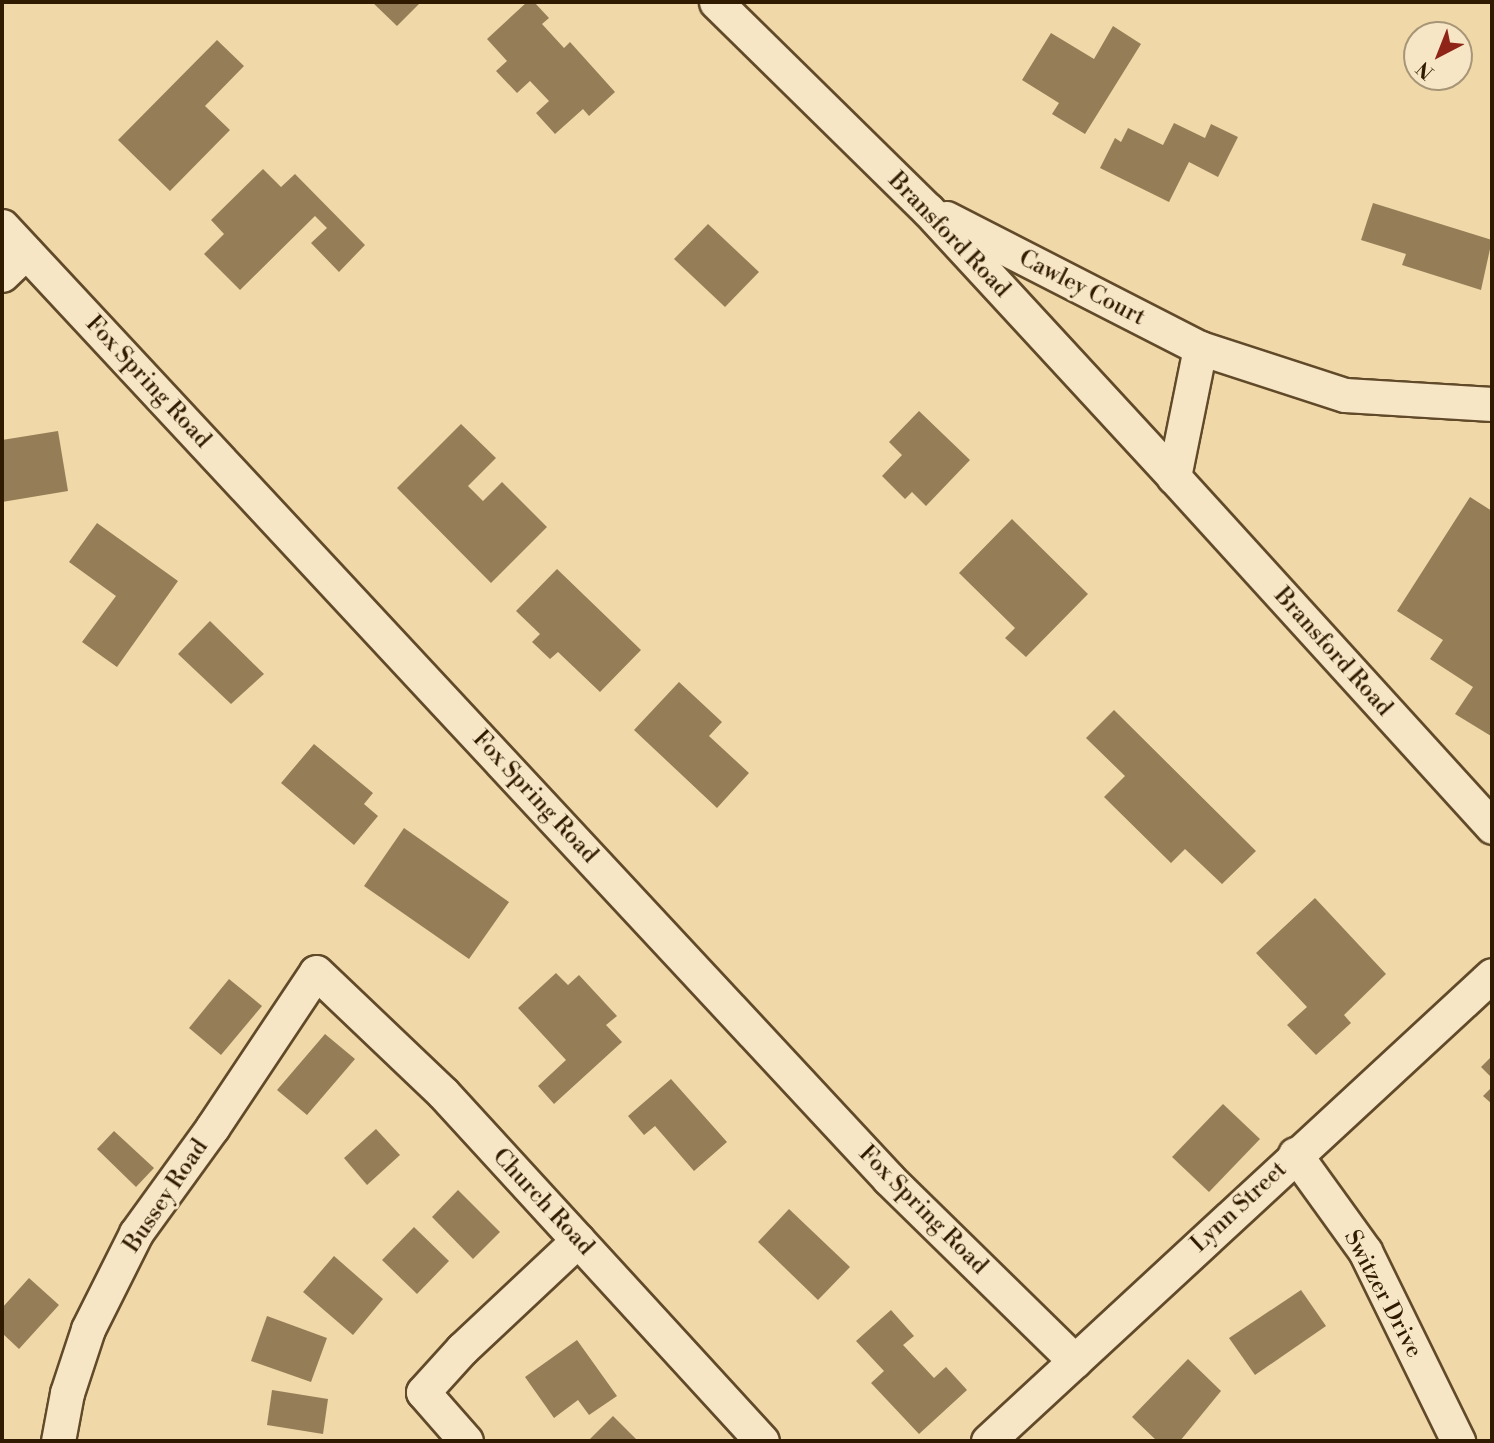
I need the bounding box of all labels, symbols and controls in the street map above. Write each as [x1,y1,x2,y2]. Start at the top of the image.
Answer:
north arrow [1403,21,1473,91]
text: N [1412,56,1439,84]
street label: Bransford Road [882,167,1016,303]
street label: Cawley Court [1014,244,1150,332]
street label: Fox Spring Road [80,310,216,454]
street label: Bransford Road [1268,582,1398,722]
street label: Fox Spring Road [467,725,603,869]
street label: Bussey Road [118,1134,214,1258]
street label: Fox Spring Road [853,1140,993,1280]
street label: Church Road [487,1143,599,1261]
street label: Lynn Street [1186,1156,1292,1258]
street label: Switzer Drive [1338,1226,1428,1362]

